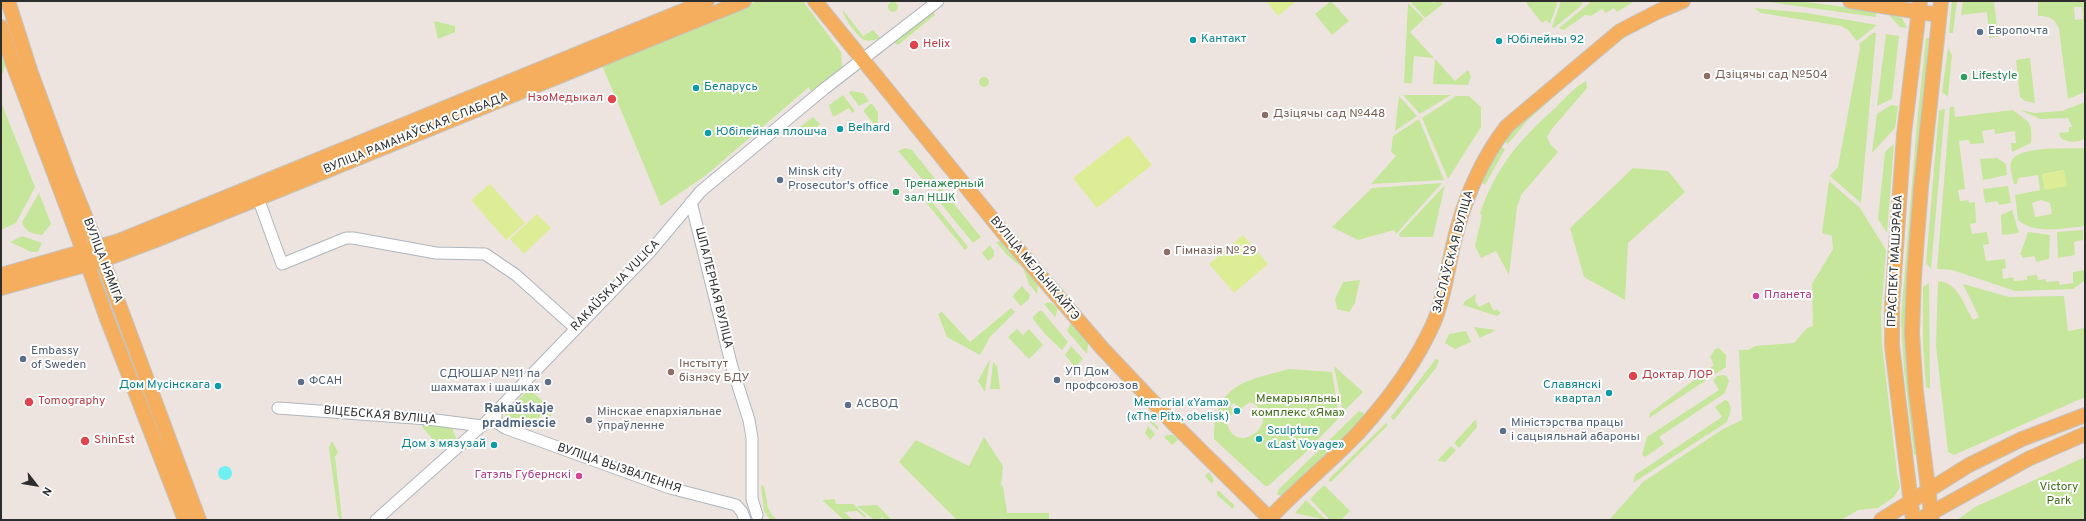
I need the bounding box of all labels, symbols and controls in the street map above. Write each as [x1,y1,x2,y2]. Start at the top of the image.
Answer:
place label: Европочта [1988,25,2048,39]
marker: Европочта [1975,27,1985,37]
place label: Кантакт [1201,33,1247,47]
place label: Юбілейны 92 [1507,34,1584,48]
marker: Кантакт [1188,35,1198,45]
marker: Юбілейны 92 [1494,36,1504,46]
place label: Helix [923,38,950,52]
marker: Helix [908,39,920,51]
place label: Дзіцячы сад №504 [1715,69,1828,83]
place label: Lifestyle [1972,70,2018,84]
marker: Дзіцячы сад №504 [1702,71,1712,81]
marker: Lifestyle [1959,72,1969,82]
place label: Беларусь [704,81,758,95]
marker: Беларусь [691,83,701,93]
street label: ВУЛІЦА РАМАНАЎСКАЯ СЛАБАДА [322,90,510,178]
place label: НэоМедыкал [528,92,603,106]
marker: НэоМедыкал [606,93,618,105]
place label: Дзіцячы сад №448 [1273,108,1385,122]
marker: Дзіцячы сад №448 [1260,110,1270,120]
place label: Belhard [848,122,890,136]
marker: Belhard [835,124,845,134]
place label: Юбілейная плошча [716,126,827,140]
marker: Юбілейная плошча [703,128,713,138]
place label: Minsk city Prosecutor's office [788,166,888,194]
marker: Minsk city Prosecutor's office [775,175,785,185]
place label: Тренажерный зал НШК [904,178,984,206]
marker: Тренажерный зал НШК [891,187,901,197]
street label: ЗАСЛАЎСКАЯ ВУЛІЦА [1431,189,1477,315]
street label: ПРАСПЕКТ МАШЭРАВА [1885,194,1907,328]
street label: ВУЛІЦА МЕЛЬНІКАЙТЭ [986,214,1082,324]
street label: ВУЛІЦА НЯМІГА [79,216,125,306]
street label: ШПАЛЕРНАЯ ВУЛІЦА [691,226,735,350]
street label: RAKAŬSKAJA VULICA [569,237,663,335]
place label: Гімназія № 29 [1175,245,1257,259]
marker: Гімназія № 29 [1162,247,1172,257]
place label: Планета [1764,289,1812,303]
marker: Планета [1751,291,1761,301]
place label: Embassy of Sweden [31,345,86,373]
marker: Embassy of Sweden [18,354,28,364]
place label: Інстытут бізнэсу БДУ [679,358,749,386]
place label: УП Дом профсоюзов [1065,366,1138,394]
marker: Інстытут бізнэсу БДУ [666,367,676,377]
place label: СДЮШАР №11 па шахматах і шашках [431,368,540,396]
place label: Доктар ЛОР [1642,369,1713,383]
marker: Доктар ЛОР [1627,370,1639,382]
place label: ФСАН [309,375,342,389]
marker: УП Дом профсоюзов [1052,375,1062,385]
marker: ФСАН [296,377,306,387]
marker: СДЮШАР №11 па шахматах і шашках [543,377,553,387]
place label: Дом Мусінскага [119,379,210,393]
place label: Славянскі квартал [1543,379,1601,407]
marker: Дом Мусінскага [213,381,223,391]
marker: Славянскі квартал [1604,388,1614,398]
park label: Мемарыяльны комплекс «Яма» [1251,393,1345,421]
place label: Tomography [38,395,105,409]
marker: Tomography [23,396,35,408]
place label: Memorial «Yama» («The Pit», obelisk) [1127,397,1229,425]
place label: АСВОД [856,398,898,412]
marker: АСВОД [843,400,853,410]
district label: Rakaŭskaje pradmiescie [482,401,556,432]
street label: ВІЦЕБСКАЯ ВУЛІЦА [323,404,437,428]
place label: Мінскае епархіяльнае ўпраўленне [597,406,722,434]
marker: Memorial «Yama» («The Pit», obelisk) [1232,406,1242,416]
marker: Мінскае епархіяльнае ўпраўленне [584,415,594,425]
place label: Міністэрства працы і сацыяльнай абароны [1511,417,1640,445]
place label: Sculpture «Last Voyage» [1267,425,1344,453]
marker: Міністэрства працы і сацыяльнай абароны [1498,426,1508,436]
place label: ShinEst [94,434,135,448]
marker: Sculpture «Last Voyage» [1254,434,1264,444]
marker: ShinEst [79,435,91,447]
place label: Дом з мязузай [401,438,486,452]
marker: Дом з мязузай [489,440,499,450]
street label: ВУЛІЦА ВЫЗВАЛЕННЯ [555,441,683,497]
north arrow [16,465,56,505]
place label: Гатэль Губернскі [474,469,571,483]
marker: Гатэль Губернскі [574,471,584,481]
park label: Victory Park [2040,481,2078,509]
text: N [38,484,54,498]

